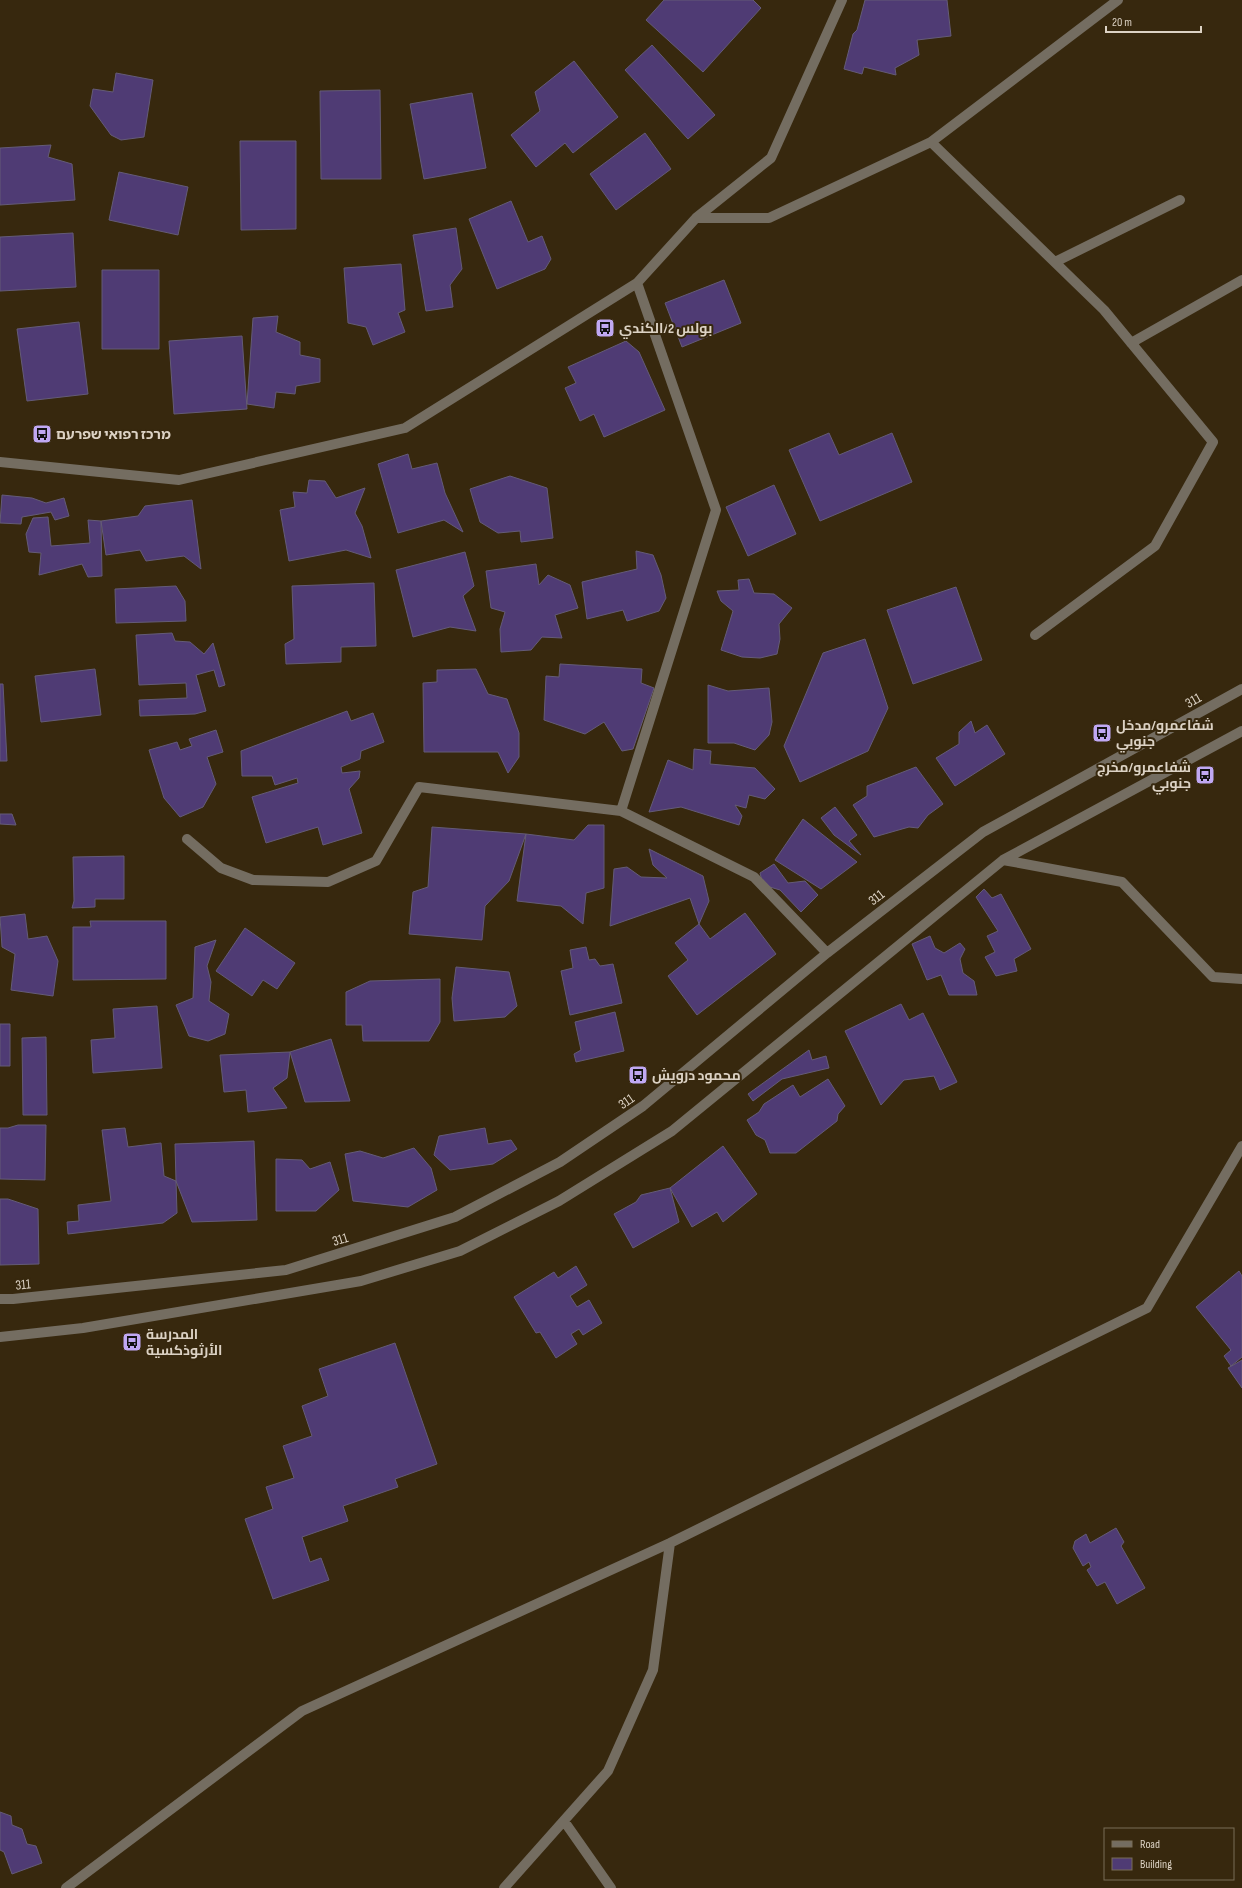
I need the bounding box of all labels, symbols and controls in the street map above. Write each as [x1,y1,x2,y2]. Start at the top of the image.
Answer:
scale bar [1106,8,1201,34]
text: 20 m [1112,15,1132,30]
bus stop icon: بولس 2/الكندي [594,317,616,339]
place label: بولس 2/الكندي [619,320,712,339]
bus stop icon: מרכז רפואי שפרעם [31,423,53,445]
place label: מרכז רפואי שפרעם [56,426,171,443]
street label: 311 [1182,689,1204,712]
place label: شفاعمرو/مدخل جنوبي [1116,717,1214,753]
bus stop icon: شفاعمرو/مدخل جنوبي [1091,722,1113,744]
place label: شفاعمرو/مخرج جنوبي [1097,759,1191,795]
bus stop icon: شفاعمرو/مخرج جنوبي [1194,764,1216,786]
street label: 311 [865,886,888,909]
bus stop icon: محمود درويش [627,1064,649,1086]
place label: محمود درويش [652,1067,741,1084]
street label: 311 [615,1090,638,1113]
street label: 311 [330,1229,350,1250]
street label: 311 [14,1275,32,1294]
place label: المدرسة الأرثوذكسية [146,1326,222,1359]
bus stop icon: المدرسة الأرثوذكسية [121,1331,143,1353]
legend [1104,1828,1234,1880]
text: Road [1140,1837,1160,1852]
text: Building [1140,1857,1172,1872]

